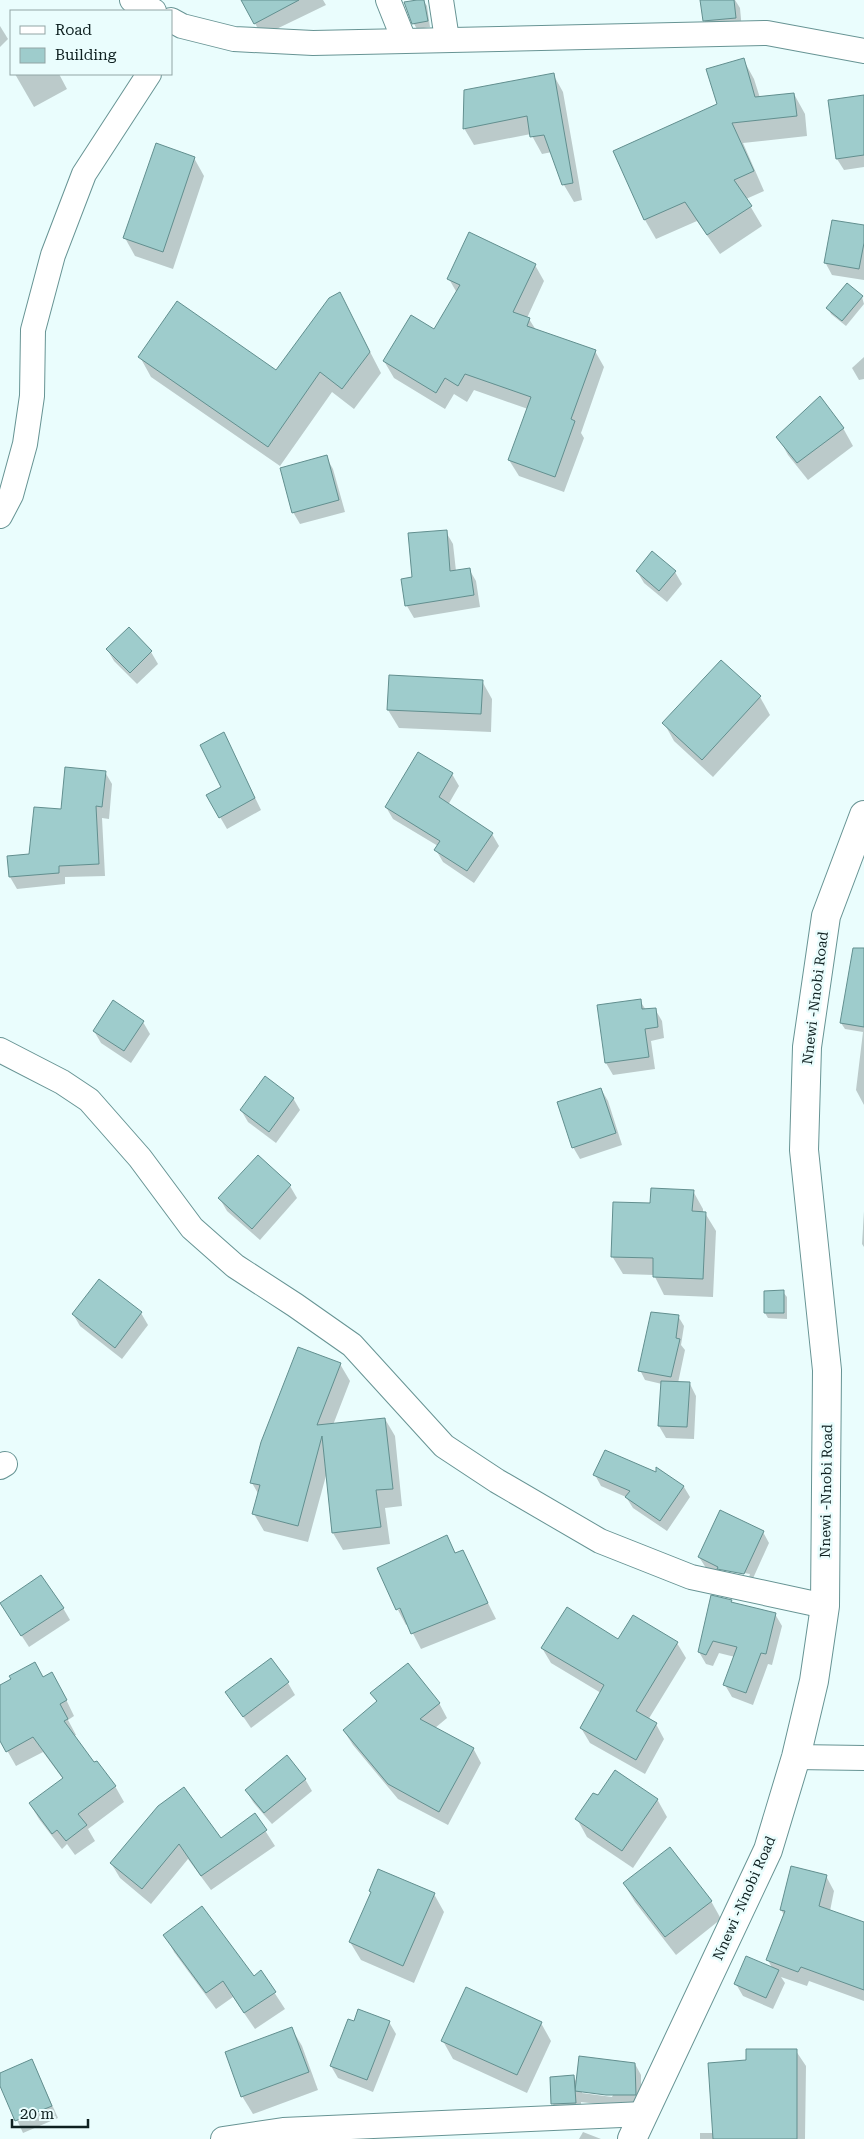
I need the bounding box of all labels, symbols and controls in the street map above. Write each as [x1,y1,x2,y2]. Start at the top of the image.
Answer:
legend [10,10,172,75]
text: Road [55,21,92,39]
text: Building [55,46,117,64]
street label: Nnewi -Nnobi Road [799,931,831,1065]
street label: Nnewi -Nnobi Road [817,1424,835,1558]
street label: Nnewi -Nnobi Road [709,1834,779,1962]
scale bar [12,2096,89,2128]
text: 20 m [20,2105,55,2123]

